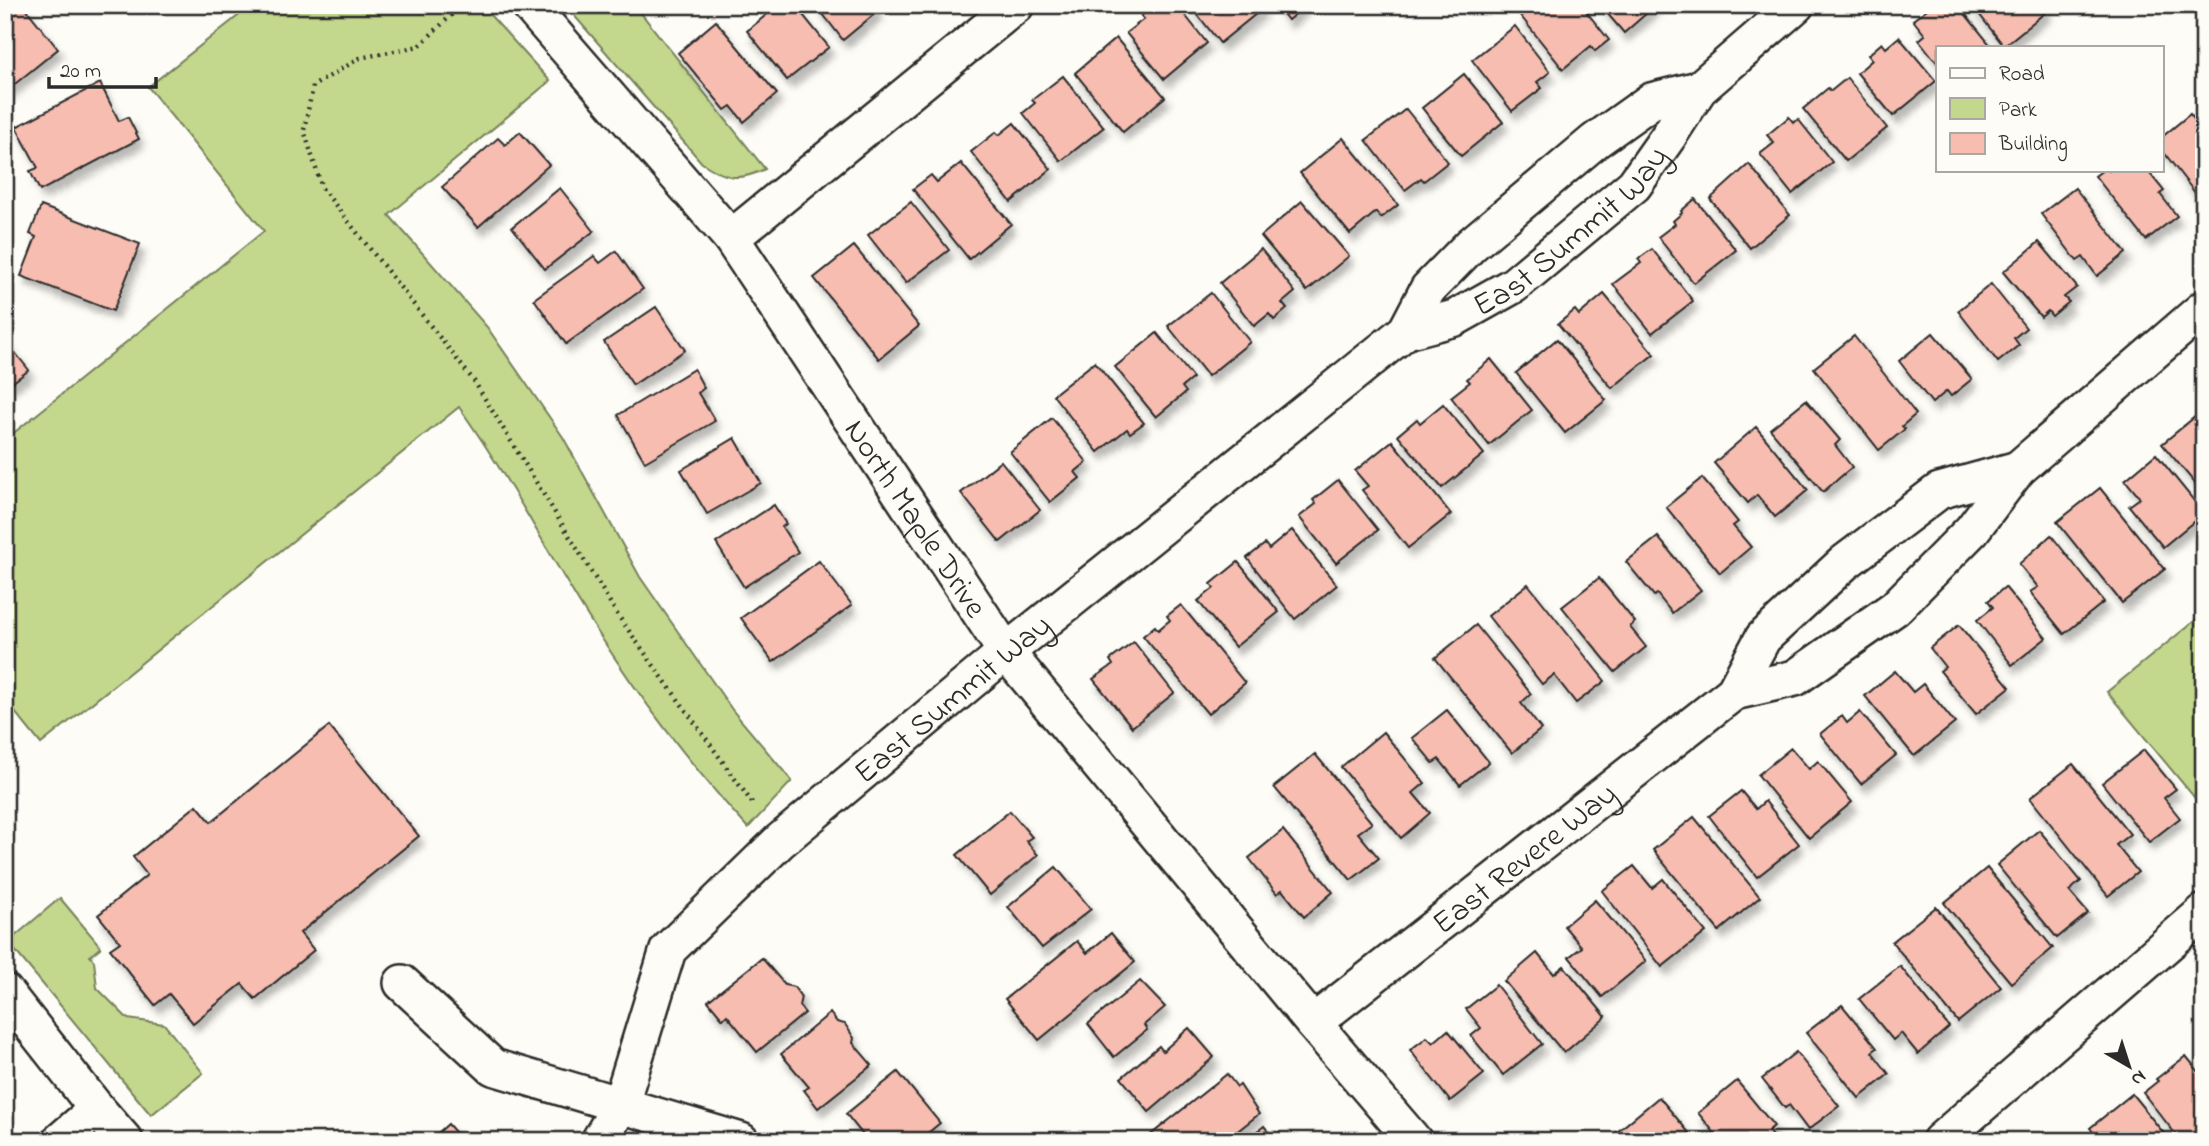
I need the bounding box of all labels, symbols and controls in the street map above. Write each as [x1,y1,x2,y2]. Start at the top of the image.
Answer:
scale bar [49,46,156,90]
legend [1936,46,2164,172]
text: 20 m [60,57,101,87]
text: Road [1999,60,2045,90]
text: Park [1999,96,2038,126]
text: Building [1998,130,2068,162]
street label: East Summit Way [1465,138,1681,330]
street label: North Maple Drive [831,411,997,629]
street label: East Summit Way [845,604,1063,797]
street label: East Revere Way [1423,773,1628,948]
north arrow [2094,1030,2164,1100]
text: N [2125,1063,2152,1092]

